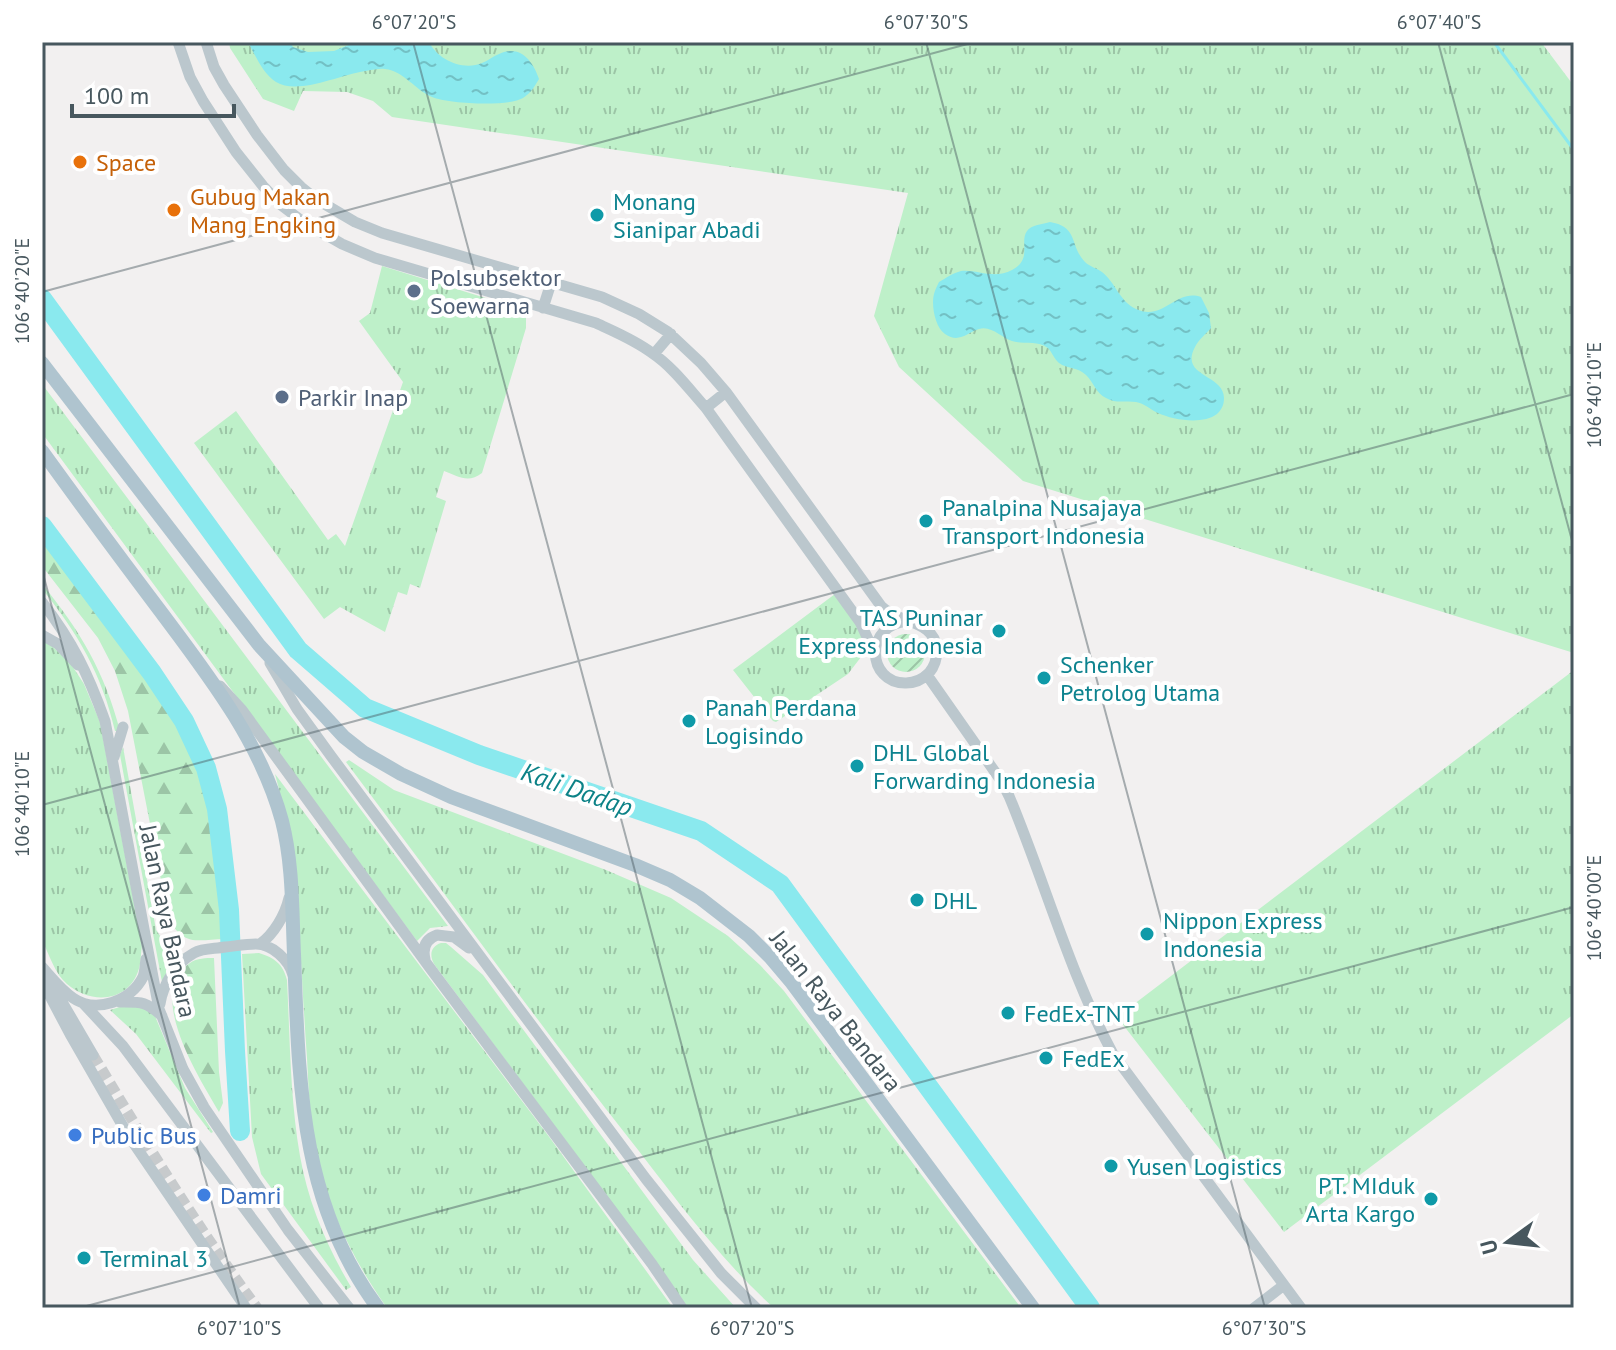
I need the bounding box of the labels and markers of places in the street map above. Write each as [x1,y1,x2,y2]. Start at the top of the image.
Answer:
place label: Space [96,147,156,178]
marker: Space [71,153,89,171]
place label: Gubug Makan Mang Engking [190,181,336,240]
place label: Monang Sianipar Abadi [613,186,761,245]
marker: Gubug Makan Mang Engking [165,201,183,219]
marker: Monang Sianipar Abadi [588,206,606,224]
place label: Polsubsektor Soewarna [430,262,561,321]
marker: Polsubsektor Soewarna [405,282,423,300]
place label: Parkir Inap [298,382,408,413]
marker: Parkir Inap [273,388,291,406]
place label: Panalpina Nusajaya Transport Indonesia [942,492,1145,551]
marker: Panalpina Nusajaya Transport Indonesia [917,512,935,530]
place label: TAS Puninar Express Indonesia [798,602,983,661]
marker: TAS Puninar Express Indonesia [990,622,1008,640]
place label: Schenker Petrolog Utama [1060,649,1220,708]
marker: Schenker Petrolog Utama [1035,669,1053,687]
place label: Panah Perdana Logisindo [705,692,857,751]
marker: Panah Perdana Logisindo [680,712,698,730]
place label: DHL Global Forwarding Indonesia [873,737,1096,796]
marker: DHL Global Forwarding Indonesia [848,757,866,775]
place label: DHL [933,885,977,916]
marker: DHL [908,891,926,909]
place label: Nippon Express Indonesia [1163,905,1323,964]
marker: Nippon Express Indonesia [1138,925,1156,943]
place label: FedEx-TNT [1024,998,1135,1029]
marker: FedEx-TNT [999,1004,1017,1022]
place label: FedEx [1062,1043,1125,1074]
marker: FedEx [1037,1049,1055,1067]
place label: Public Bus [91,1120,197,1151]
marker: Public Bus [66,1126,84,1144]
place label: Yusen Logistics [1127,1151,1282,1182]
marker: Yusen Logistics [1102,1157,1120,1175]
place label: PT. MIduk Arta Kargo [1306,1170,1416,1229]
place label: Damri [220,1180,282,1211]
marker: Damri [195,1186,213,1204]
marker: PT. MIduk Arta Kargo [1422,1190,1440,1208]
place label: Terminal 3 [100,1243,208,1274]
marker: Terminal 3 [75,1249,93,1267]

